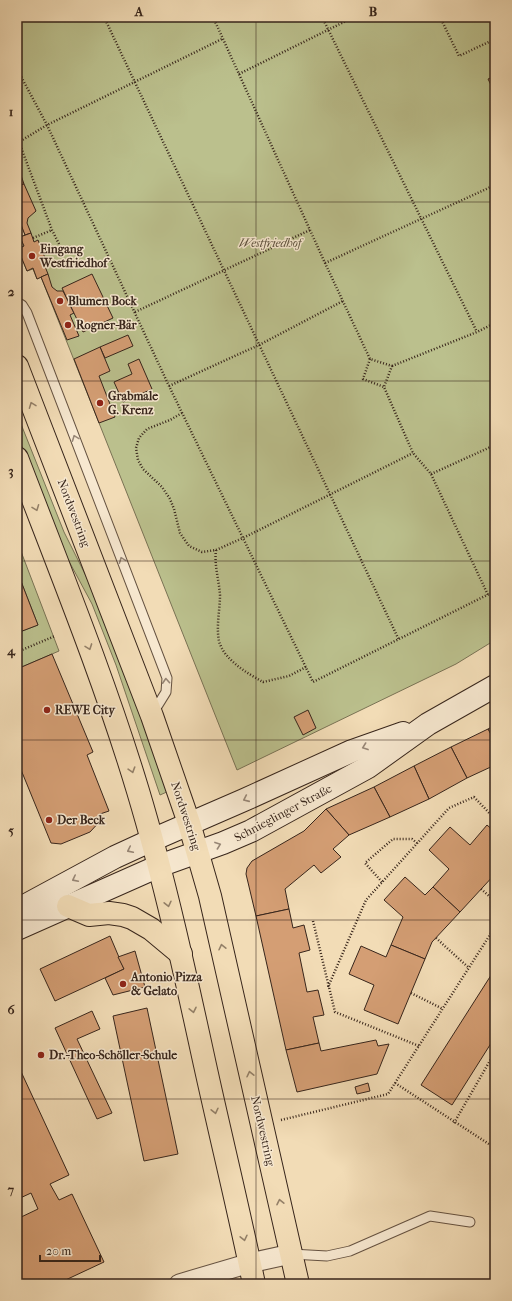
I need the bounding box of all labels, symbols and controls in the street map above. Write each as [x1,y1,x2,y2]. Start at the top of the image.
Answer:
text: A [134,4,144,19]
text: B [369,4,378,19]
text: 1 [9,104,14,119]
park label: Westfriedhof [239,236,304,250]
place label: Eingang Westfriedhof [39,242,110,270]
marker: Eingang Westfriedhof [27,251,37,261]
text: 2 [8,284,15,299]
place label: Blumen Bock [68,294,137,308]
marker: Blumen Bock [55,296,65,306]
place label: Rogner-Bär [76,318,138,333]
marker: Rogner-Bär [63,320,73,330]
place label: Grabmale G. Krenz [108,389,158,417]
marker: Grabmale G. Krenz [95,398,105,408]
one-way arrow [29,402,37,409]
one-way arrow [72,435,80,442]
text: 3 [8,463,14,479]
street label: Nordwestring [55,477,94,550]
one-way arrow [32,504,40,511]
one-way arrow [118,556,126,563]
text: 4 [6,643,16,659]
one-way arrow [84,644,93,651]
one-way arrow [162,678,171,684]
place label: REWE City [55,703,115,718]
marker: REWE City [42,705,52,715]
one-way arrow [361,742,368,750]
one-way arrow [127,766,136,773]
street label: Nordwestring [168,780,204,853]
street label: Schnieglinger Straße [232,781,334,845]
one-way arrow [242,795,249,803]
place label: Der Beck [57,813,106,827]
marker: Der Beck [44,815,54,825]
text: 5 [8,823,14,838]
one-way arrow [215,841,222,850]
one-way arrow [127,845,135,853]
one-way arrow [71,874,79,882]
one-way arrow [164,901,172,907]
one-way arrow [218,944,226,950]
place label: Antonio Pizza & Gelato [130,970,202,998]
marker: Antonio Pizza & Gelato [118,979,128,989]
text: 6 [7,1002,15,1017]
one-way arrow [189,1007,197,1013]
place label: Dr.-Theo-Schöller-Schule [49,1048,177,1062]
marker: Dr.-Theo-Schöller-Schule [36,1050,46,1060]
one-way arrow [247,1070,255,1077]
street label: Nordwestring [248,1095,278,1168]
one-way arrow [211,1108,219,1114]
text: 7 [7,1182,15,1197]
one-way arrow [276,1199,284,1205]
one-way arrow [240,1235,248,1241]
scale bar [40,1237,100,1263]
text: 20 m [46,1244,71,1258]

